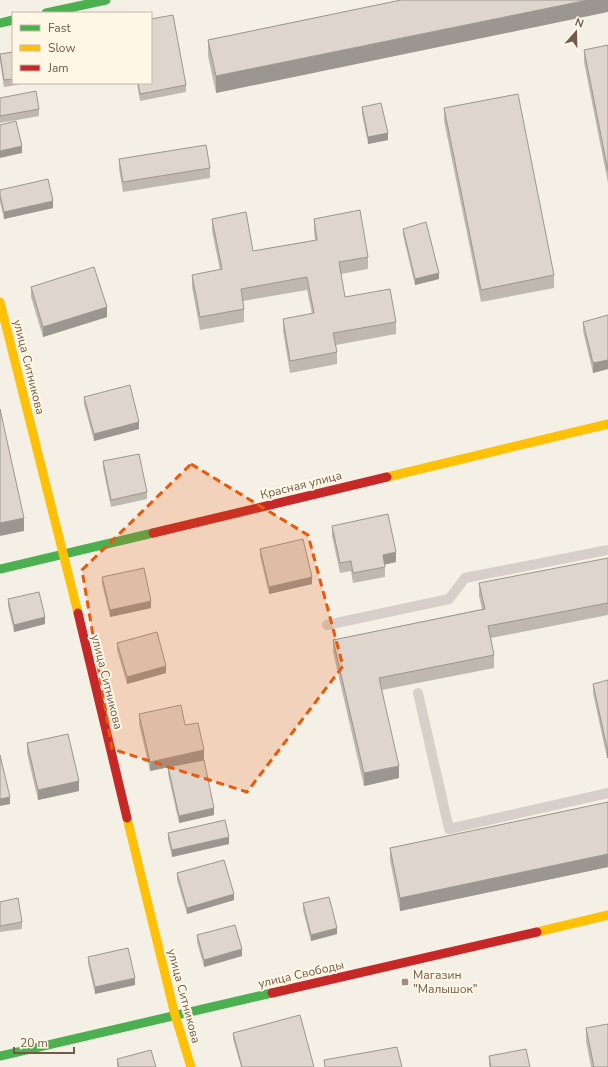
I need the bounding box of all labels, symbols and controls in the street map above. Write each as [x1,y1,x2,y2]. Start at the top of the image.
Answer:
legend [12,12,152,84]
north arrow [556,12,596,52]
text: N [573,15,586,32]
text: Fast [48,20,71,36]
text: Slow [48,40,76,56]
text: Jam [47,60,69,76]
street label: улица Ситникова [9,318,49,416]
street label: Красная улица [259,467,343,503]
street label: улица Ситникова [87,633,127,731]
street label: улица Ситникова [164,947,204,1045]
street label: улица Свободы [257,956,345,992]
place label: Магазин "Малышок" [413,967,477,997]
marker: Магазин "Малышок" [400,977,410,987]
scale bar [14,1029,74,1055]
text: 20 m [20,1035,48,1051]

